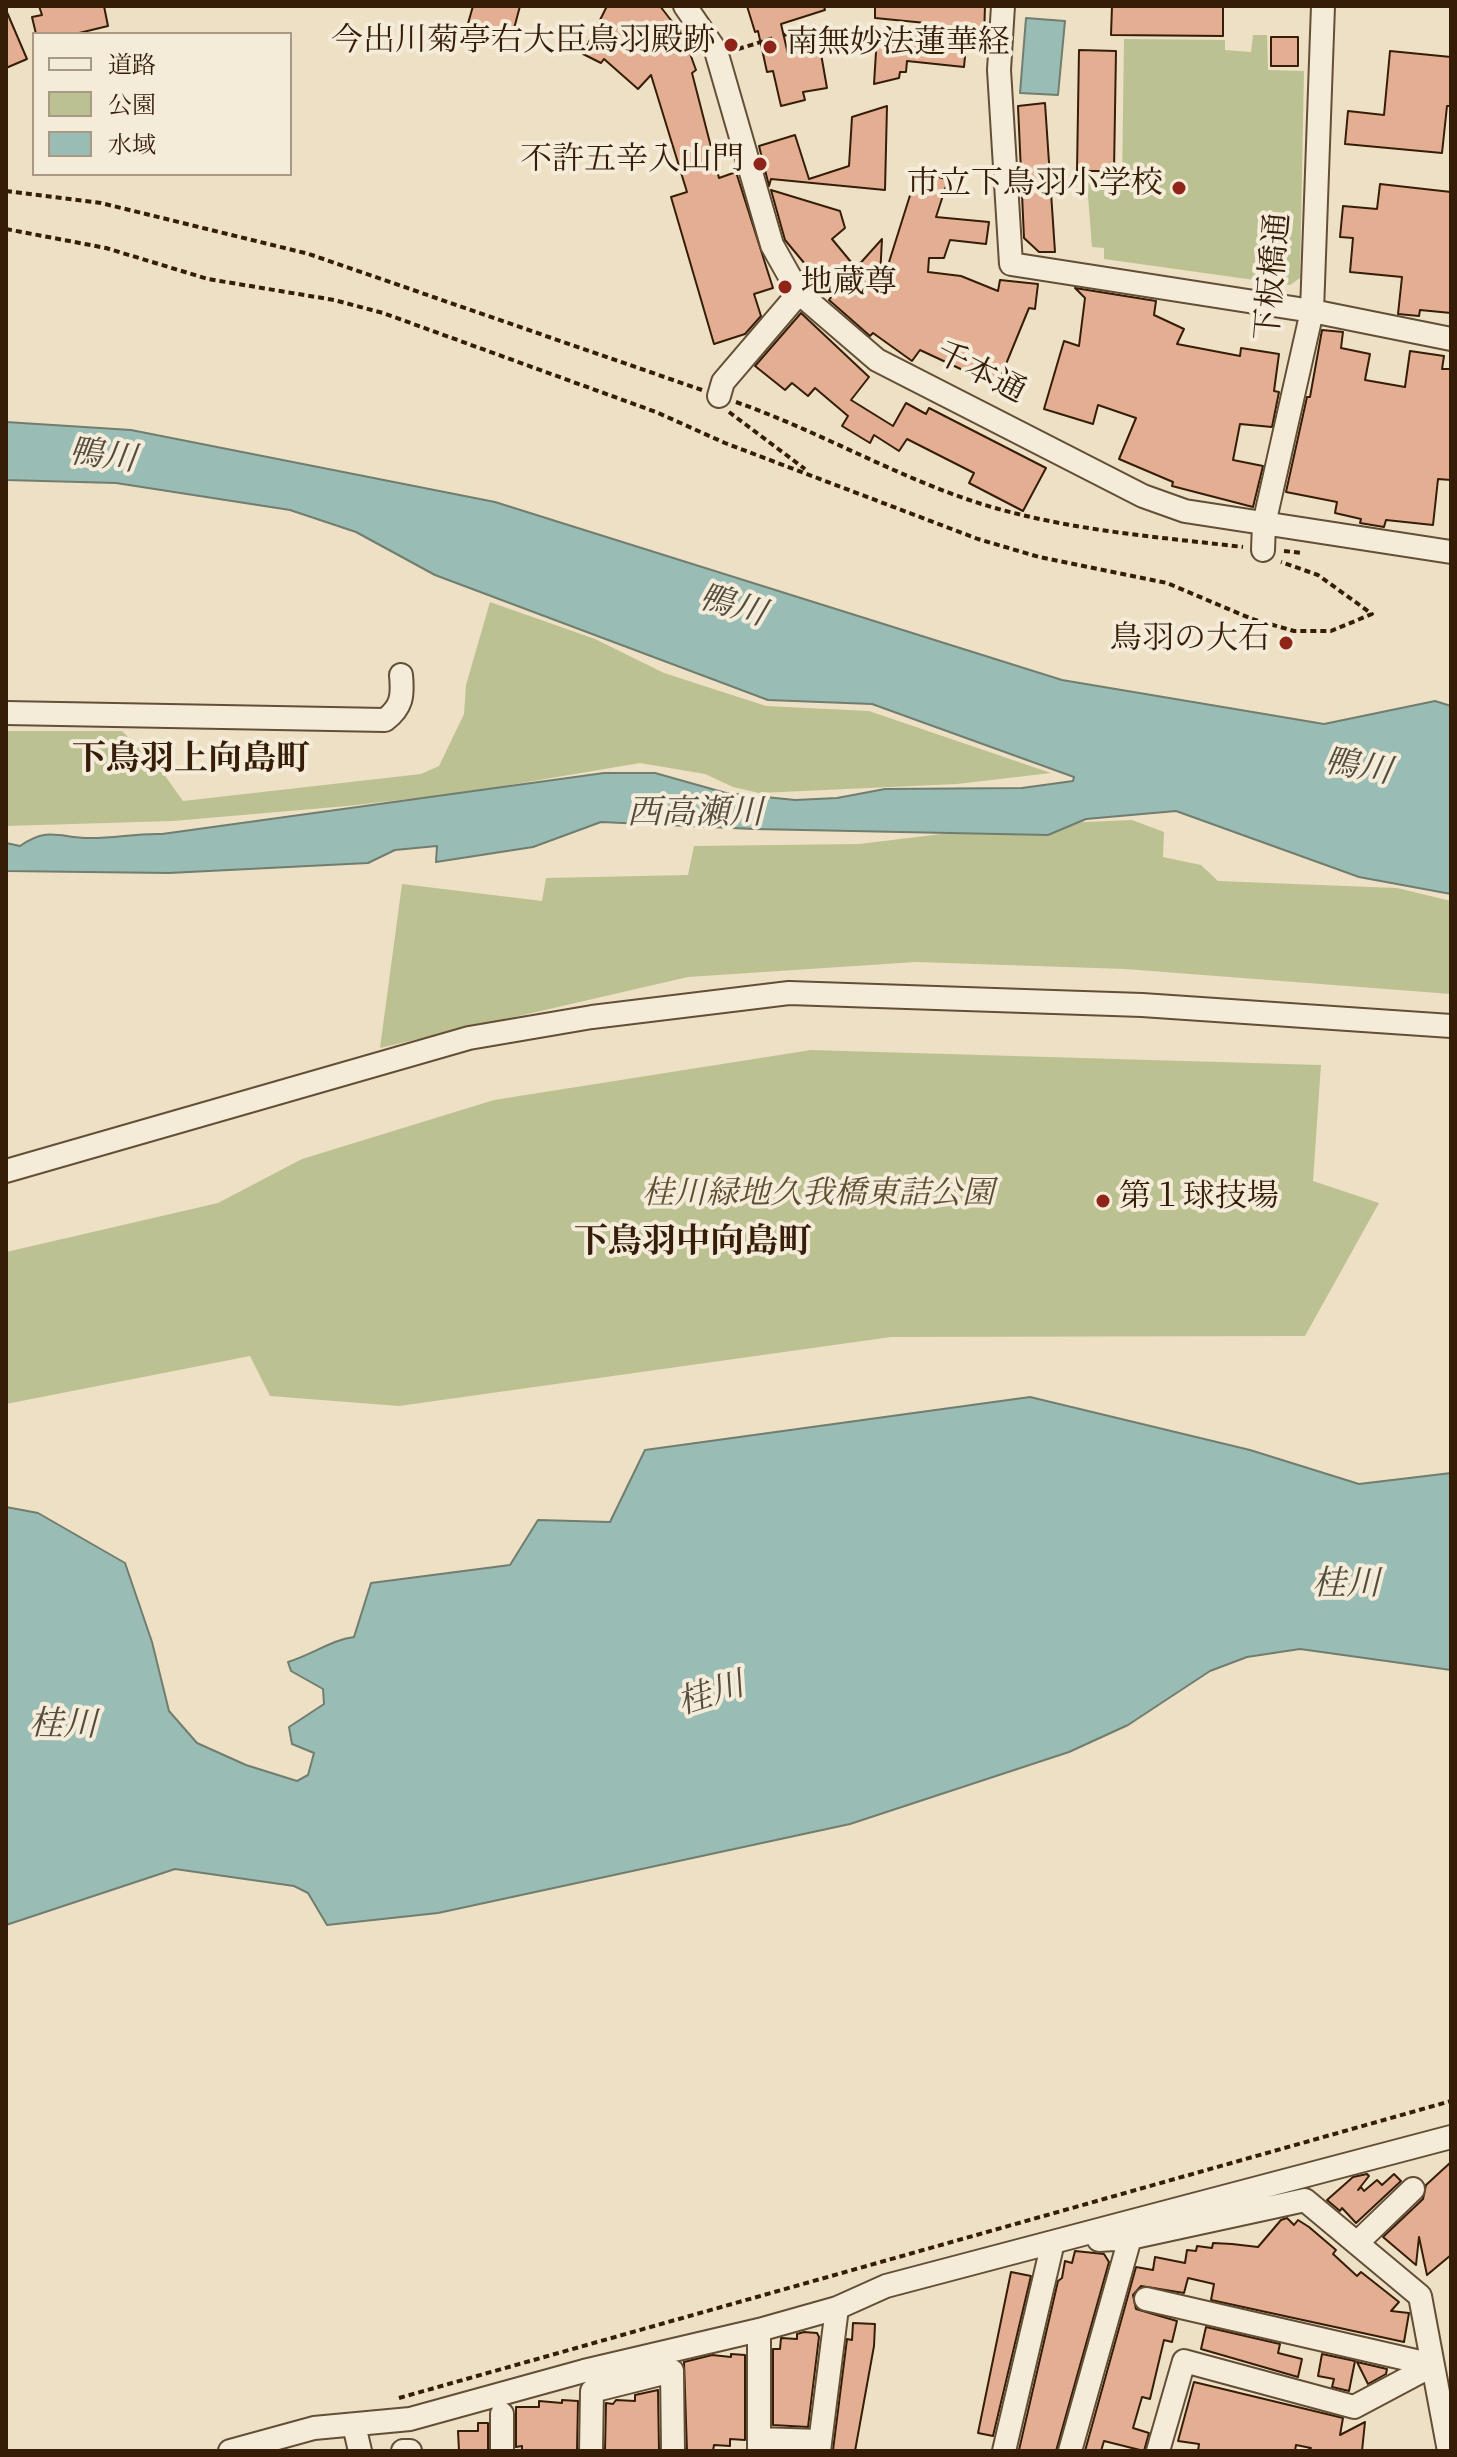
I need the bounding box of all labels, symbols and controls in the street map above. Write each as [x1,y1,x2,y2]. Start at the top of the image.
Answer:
place label: 今出川菊亭右大臣鳥羽殿跡 [331,26,715,64]
place label: 南無妙法蓮華経 [786,28,1010,66]
legend [32,32,292,176]
marker: 今出川菊亭右大臣鳥羽殿跡 [722,36,740,54]
marker: 南無妙法蓮華経 [761,38,779,56]
text: 道路 [108,50,156,84]
text: 公園 [108,90,156,124]
text: 水域 [108,130,156,164]
place label: 不許五辛入山門 [520,145,744,183]
marker: 不許五辛入山門 [751,155,769,173]
place label: 市立下鳥羽小学校 [907,169,1163,207]
marker: 市立下鳥羽小学校 [1170,179,1188,197]
street label: 下板橋通 [1252,212,1302,342]
place label: 地蔵尊 [801,268,897,306]
marker: 地蔵尊 [776,278,794,296]
street label: 千本通 [928,337,1030,415]
water label: 鴨川 [66,436,138,484]
water label: 鴨川 [693,581,769,639]
place label: 鳥羽の大石 [1110,624,1270,662]
marker: 鳥羽の大石 [1277,634,1295,652]
district label: 下鳥羽上向島町 [72,743,310,783]
water label: 鴨川 [1320,745,1394,797]
water label: 西高瀬川 [627,797,763,837]
park label: 桂川緑地久我橋東詰公園 [642,1179,994,1217]
place label: 第１球技場 [1119,1182,1279,1220]
marker: 第１球技場 [1094,1192,1112,1210]
district label: 下鳥羽中向島町 [574,1226,812,1266]
water label: 桂川 [1312,1568,1380,1608]
water label: 桂川 [673,1668,751,1728]
water label: 桂川 [29,1708,97,1750]

